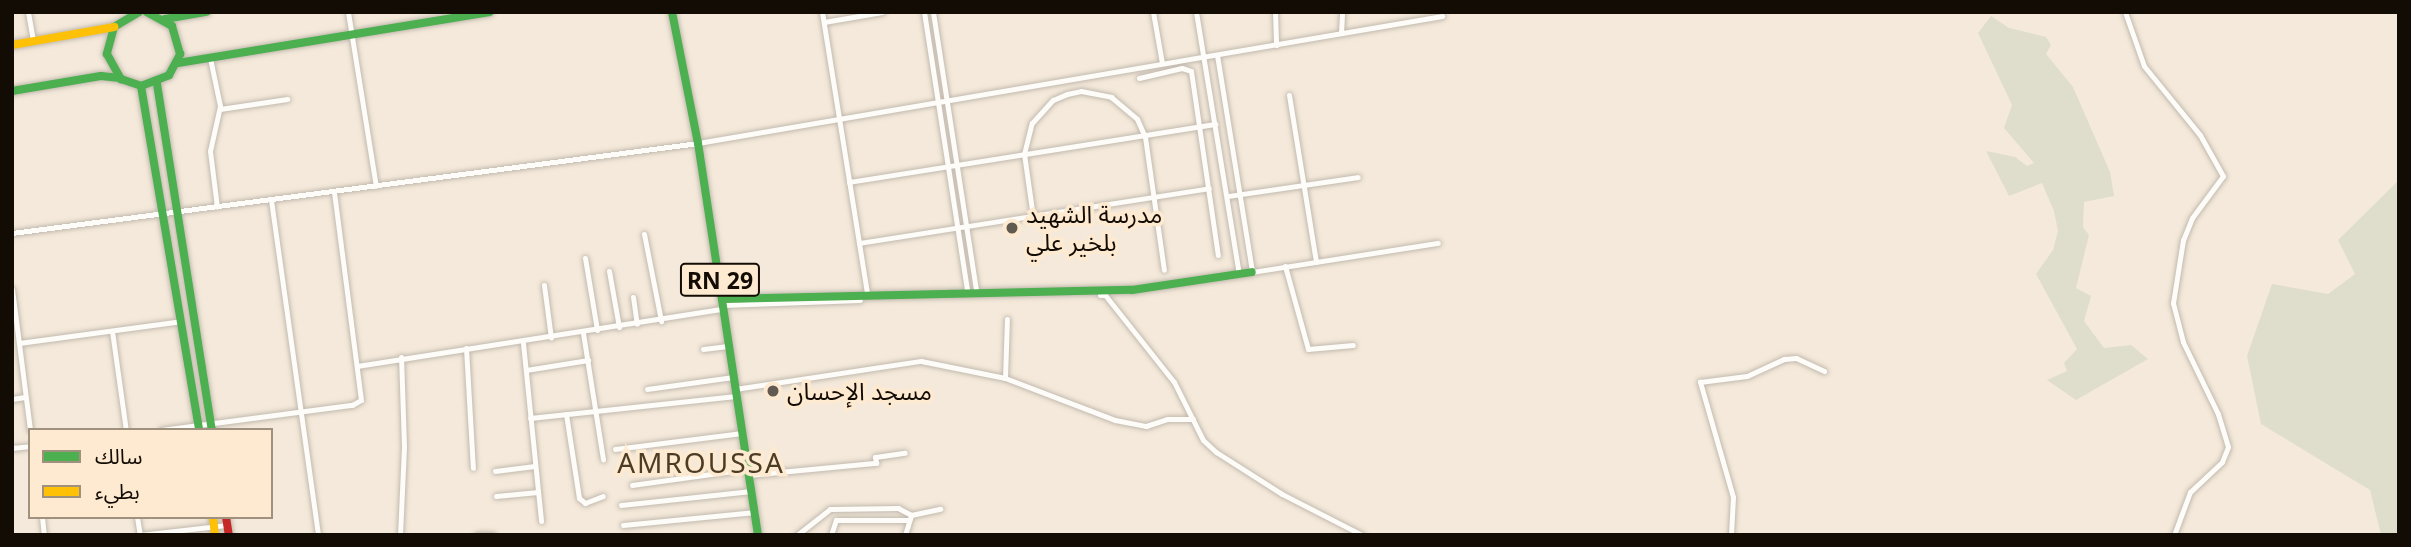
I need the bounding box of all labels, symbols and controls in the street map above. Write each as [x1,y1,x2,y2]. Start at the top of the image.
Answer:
place label: مدرسة الشهيد بلخير علي [1026,200,1162,256]
marker: مدرسة الشهيد بلخير علي [1004,220,1020,236]
road number: RN 29 [680,260,760,300]
place label: مسجد الإحسان [787,377,932,405]
marker: مسجد الإحسان [765,383,781,399]
legend [28,428,273,519]
text: سالك [95,442,142,470]
district label: AMROUSSA [618,445,784,479]
text: بطيء [95,477,140,505]

